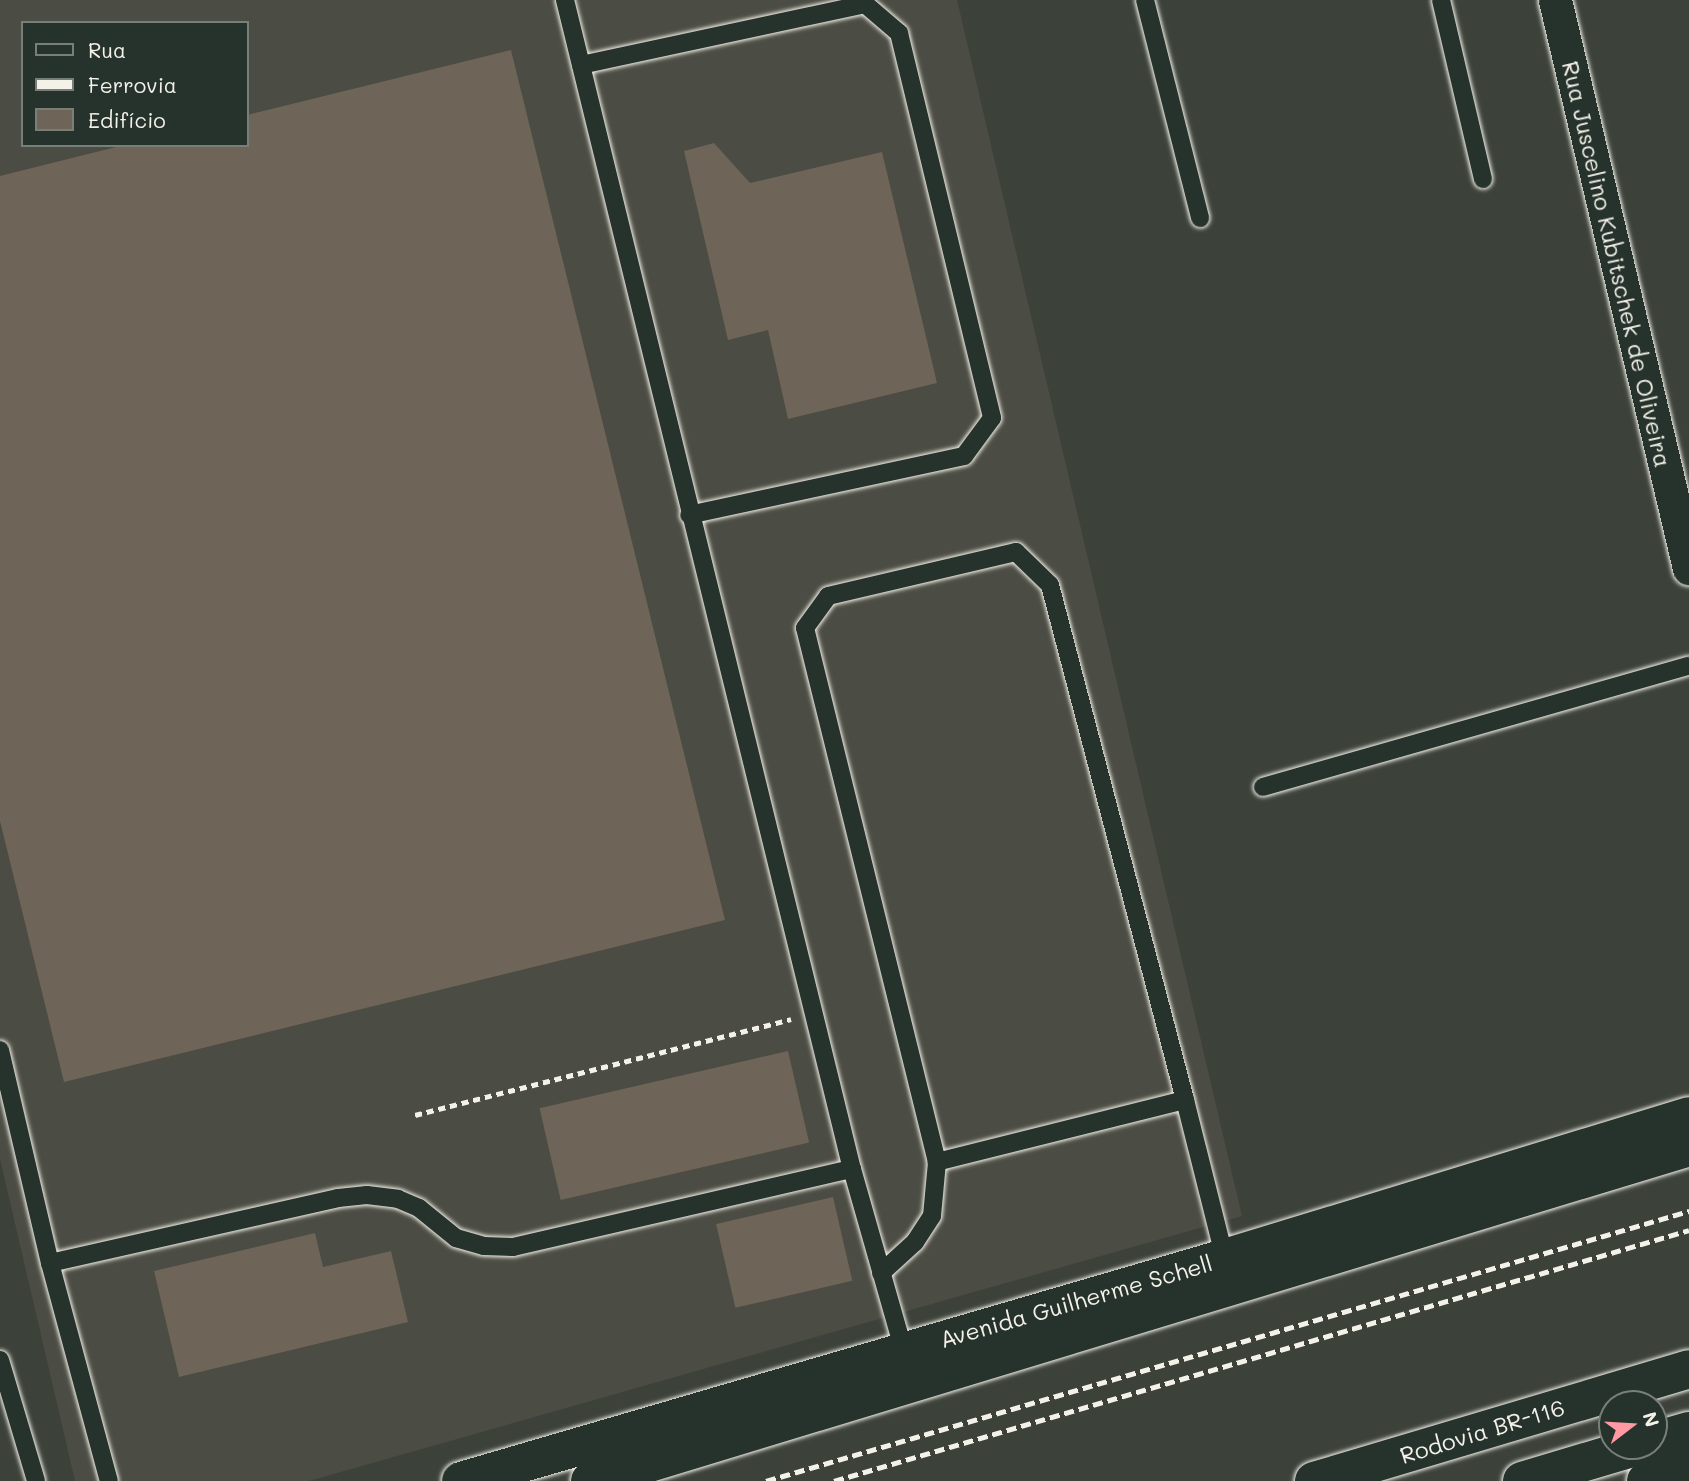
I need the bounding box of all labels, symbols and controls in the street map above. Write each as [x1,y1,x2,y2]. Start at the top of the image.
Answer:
legend [21,21,248,147]
text: Rua [88,36,126,63]
street label: Rua Juscelino Kubitschek de Oliveira [1557,58,1677,470]
text: Ferrovia [88,71,177,98]
text: Edifício [88,106,166,133]
street label: Avenida Guilherme Schell [936,1249,1216,1353]
north arrow [1598,1390,1668,1460]
street label: Rodovia BR-116 [1396,1393,1568,1469]
text: N [1638,1409,1666,1430]

